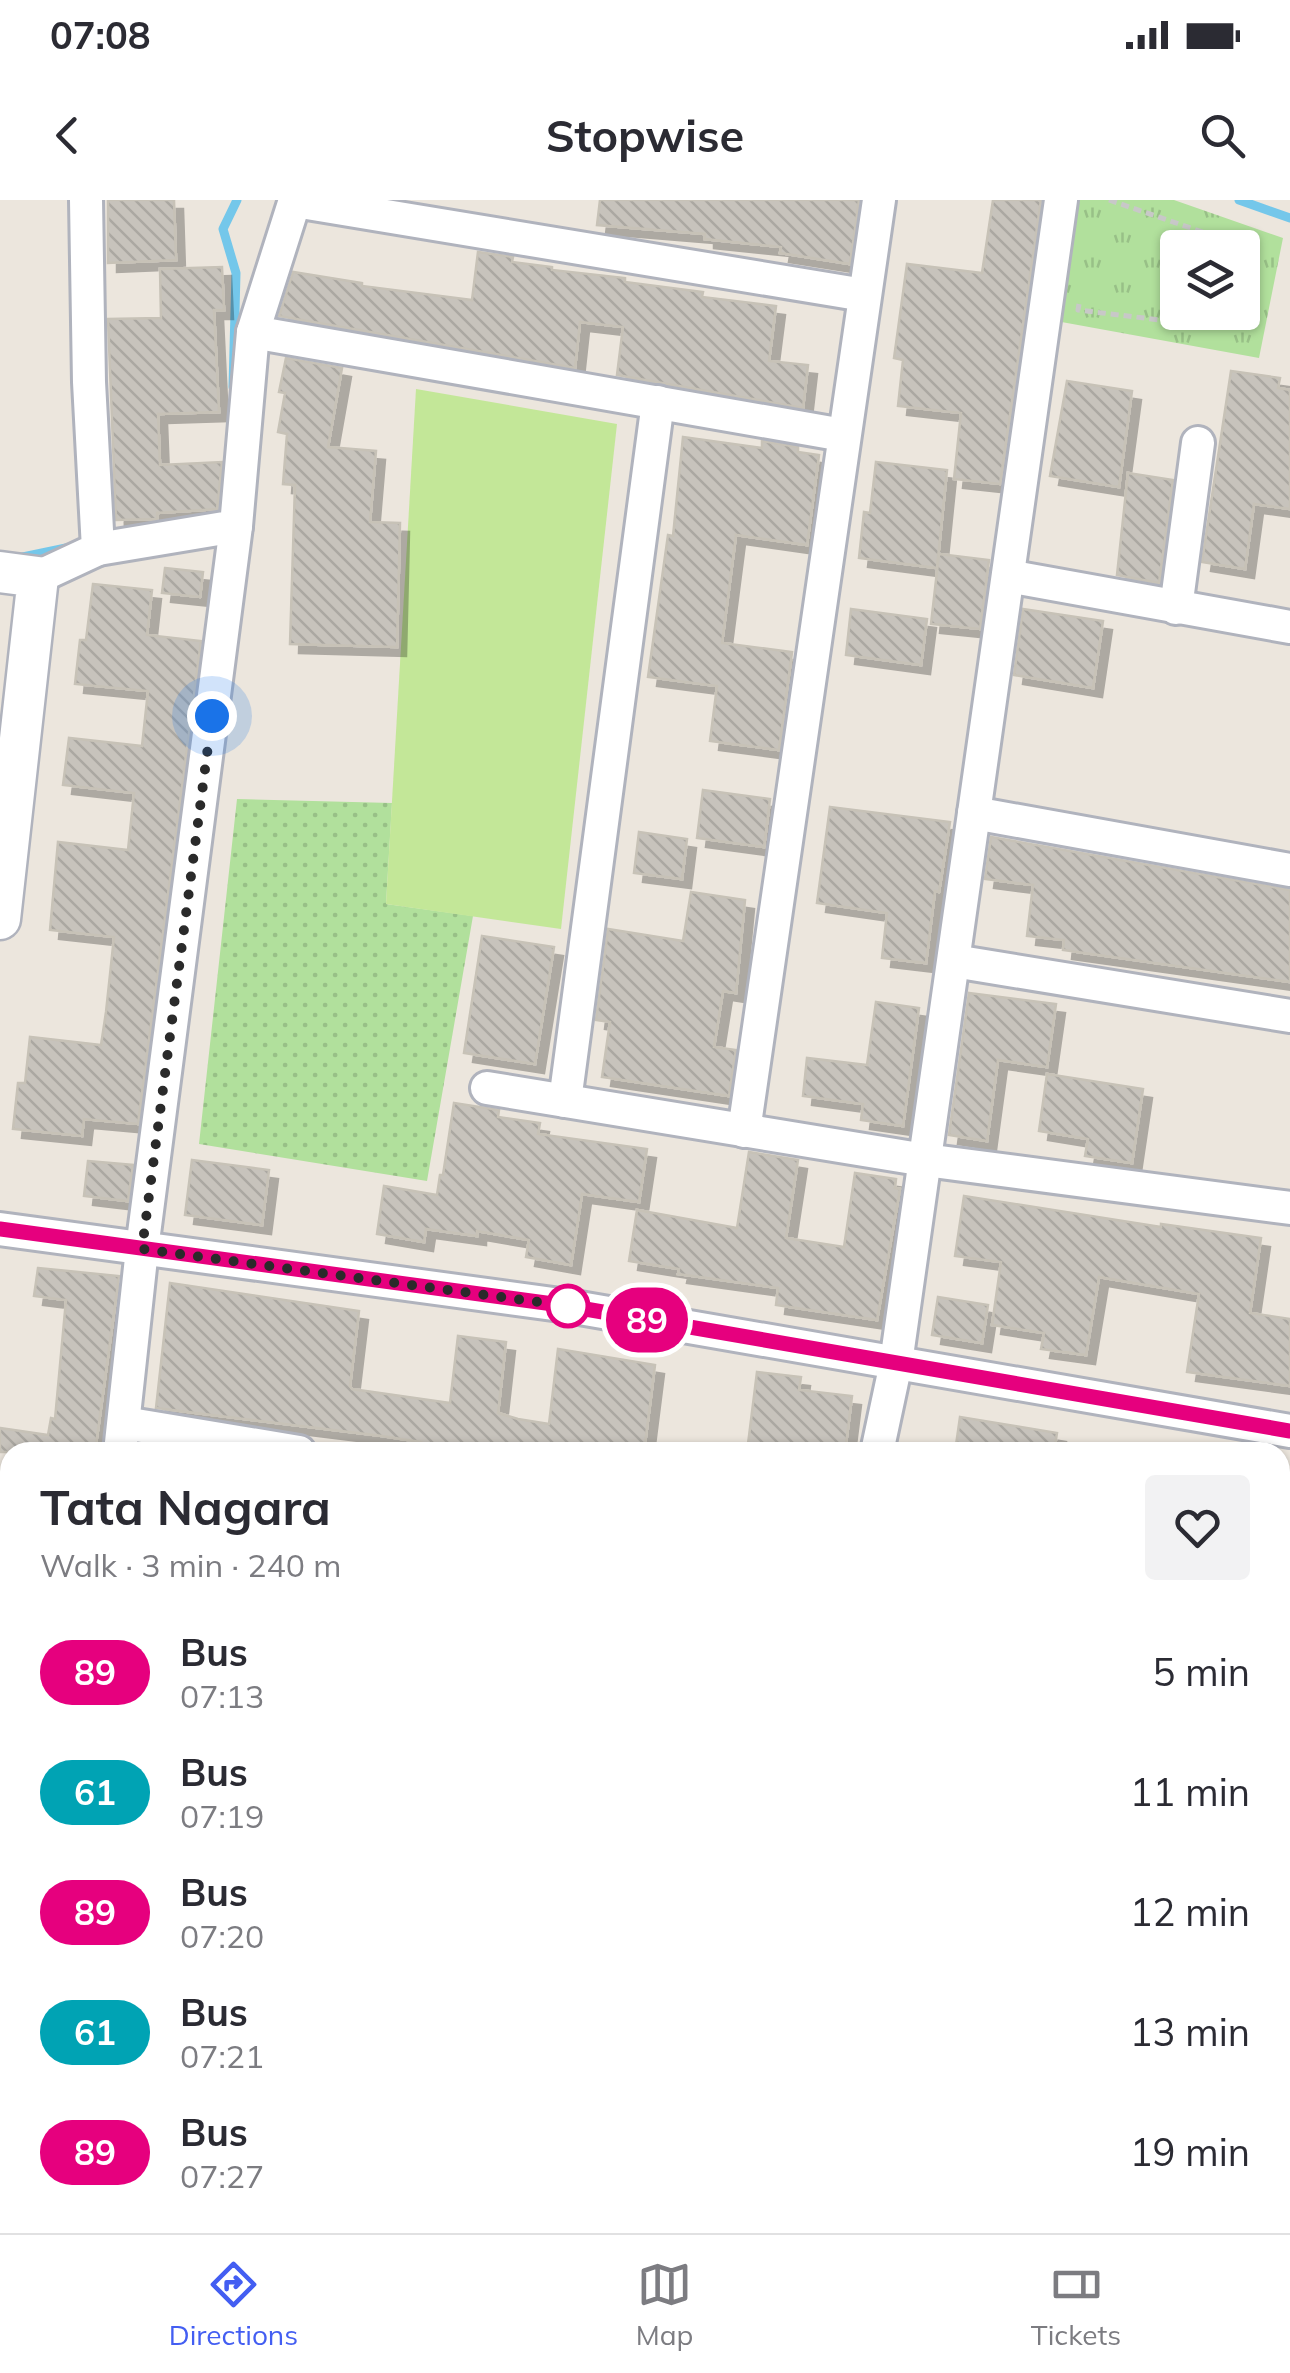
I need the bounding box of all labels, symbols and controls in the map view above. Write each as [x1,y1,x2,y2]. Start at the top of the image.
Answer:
text: 07:08 [50,11,151,59]
text: Stopwise [546,107,744,163]
icon: back [40,108,95,163]
icon: search [1195,108,1250,163]
map controls [1160,230,1260,330]
button: layers [1160,230,1260,330]
your location [187,691,237,741]
unlabelled marker [547,1285,589,1327]
line badge: 89 [602,1288,692,1352]
text: 89 [626,1298,668,1342]
button: heart [1145,1475,1250,1580]
text: Tata Nagara [40,1477,331,1537]
text: Walk · 3 min · 240 m [40,1545,341,1585]
text: Bus [180,1628,248,1676]
text: 5 min [1153,1648,1250,1696]
text: 89 [74,1650,116,1694]
text: 07:13 [180,1676,264,1716]
text: Bus [180,1748,248,1796]
text: 11 min [1130,1768,1250,1816]
text: 61 [74,1770,116,1814]
text: 07:19 [180,1796,264,1836]
text: Bus [180,1868,248,1916]
text: 12 min [1130,1888,1250,1936]
text: 89 [74,1890,116,1934]
text: 07:20 [180,1916,264,1956]
text: Bus [180,1988,248,2036]
text: 13 min [1130,2008,1250,2056]
text: 61 [74,2010,116,2054]
text: 07:21 [180,2036,264,2076]
text: Bus [180,2108,248,2156]
text: 19 min [1130,2128,1250,2176]
text: 89 [74,2130,116,2174]
text: 07:27 [180,2156,264,2196]
tab: Directions [169,2257,298,2352]
tab: Map [636,2257,693,2352]
tab: Tickets [1031,2257,1121,2352]

